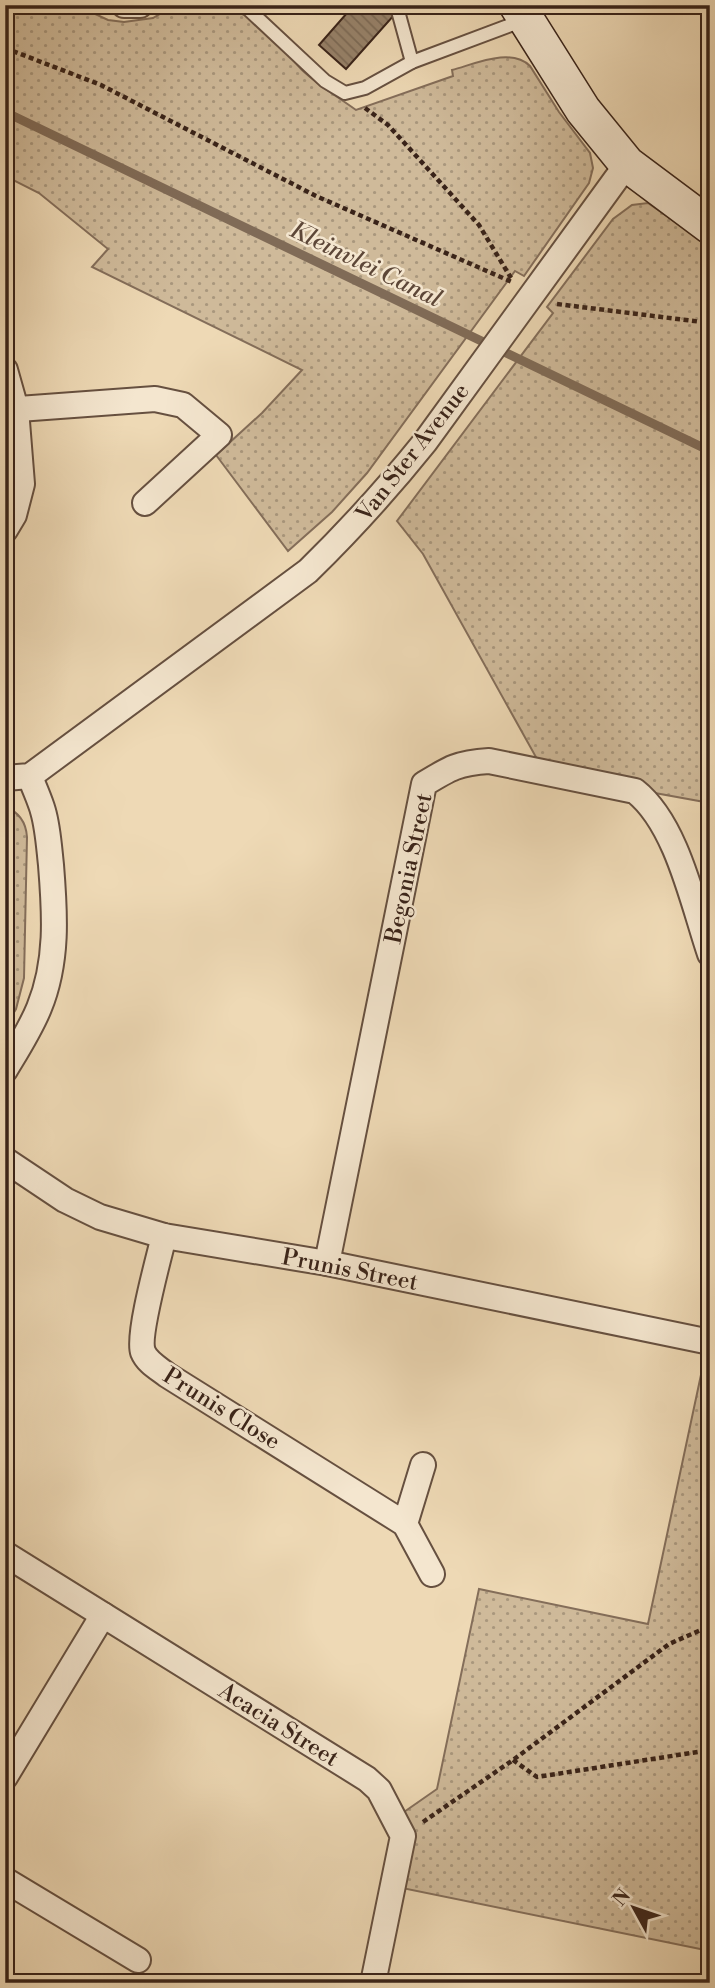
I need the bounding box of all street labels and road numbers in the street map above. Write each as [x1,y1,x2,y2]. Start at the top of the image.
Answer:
street label: Van Ster Avenue [349,378,475,528]
street label: Begonia Street [379,791,439,947]
street label: Prunis Street [279,1243,420,1297]
street label: Prunis Close [158,1362,285,1456]
street label: Acacia Street [212,1676,344,1773]

